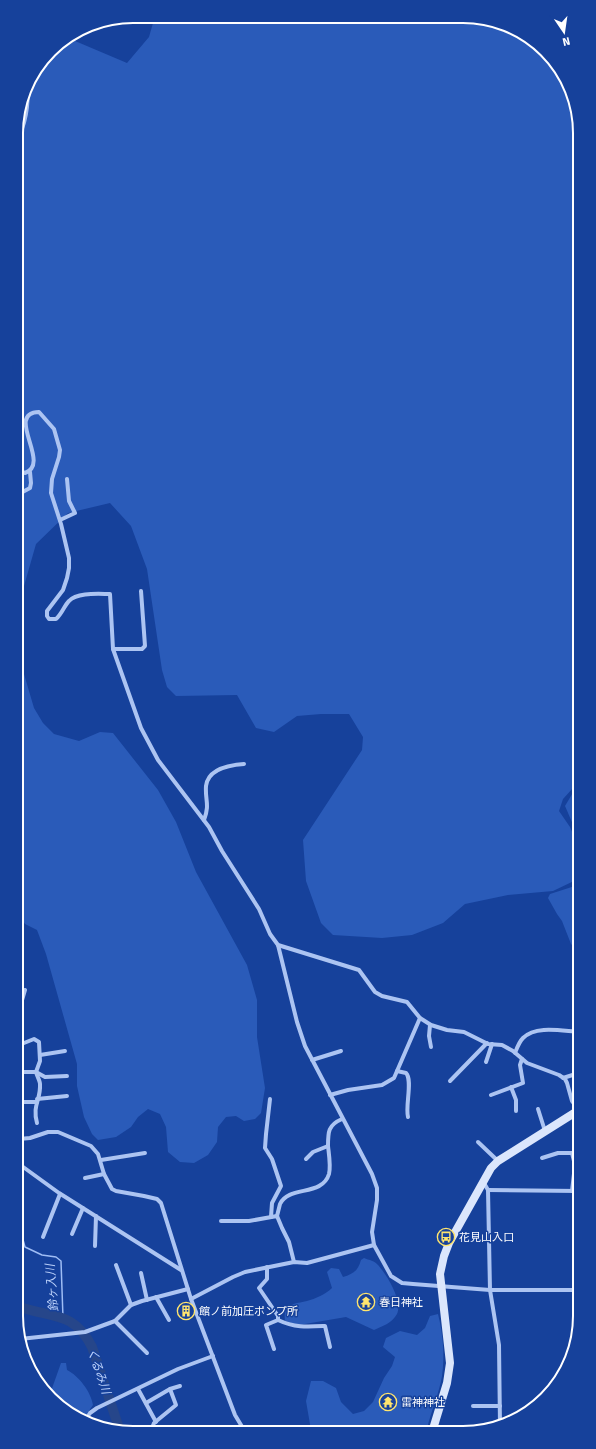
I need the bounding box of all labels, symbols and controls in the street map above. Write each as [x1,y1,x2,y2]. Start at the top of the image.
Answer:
north arrow [544,12,584,52]
text: N [561,34,571,48]
bus stop icon: 花見山入口 [436,1227,456,1247]
place label: 花見山入口 [459,1231,514,1244]
water label: 鈴ヶ入川 [43,1261,61,1313]
temple icon: 春日神社 [356,1292,376,1312]
place label: 春日神社 [379,1296,423,1309]
building icon: 館ノ前加圧ポンプ所 [176,1301,196,1321]
place label: 館ノ前加圧ポンプ所 [199,1305,299,1318]
water label: くるみ川 [85,1346,114,1398]
temple icon: 雷神神社 [378,1392,398,1412]
place label: 雷神神社 [401,1396,445,1409]

